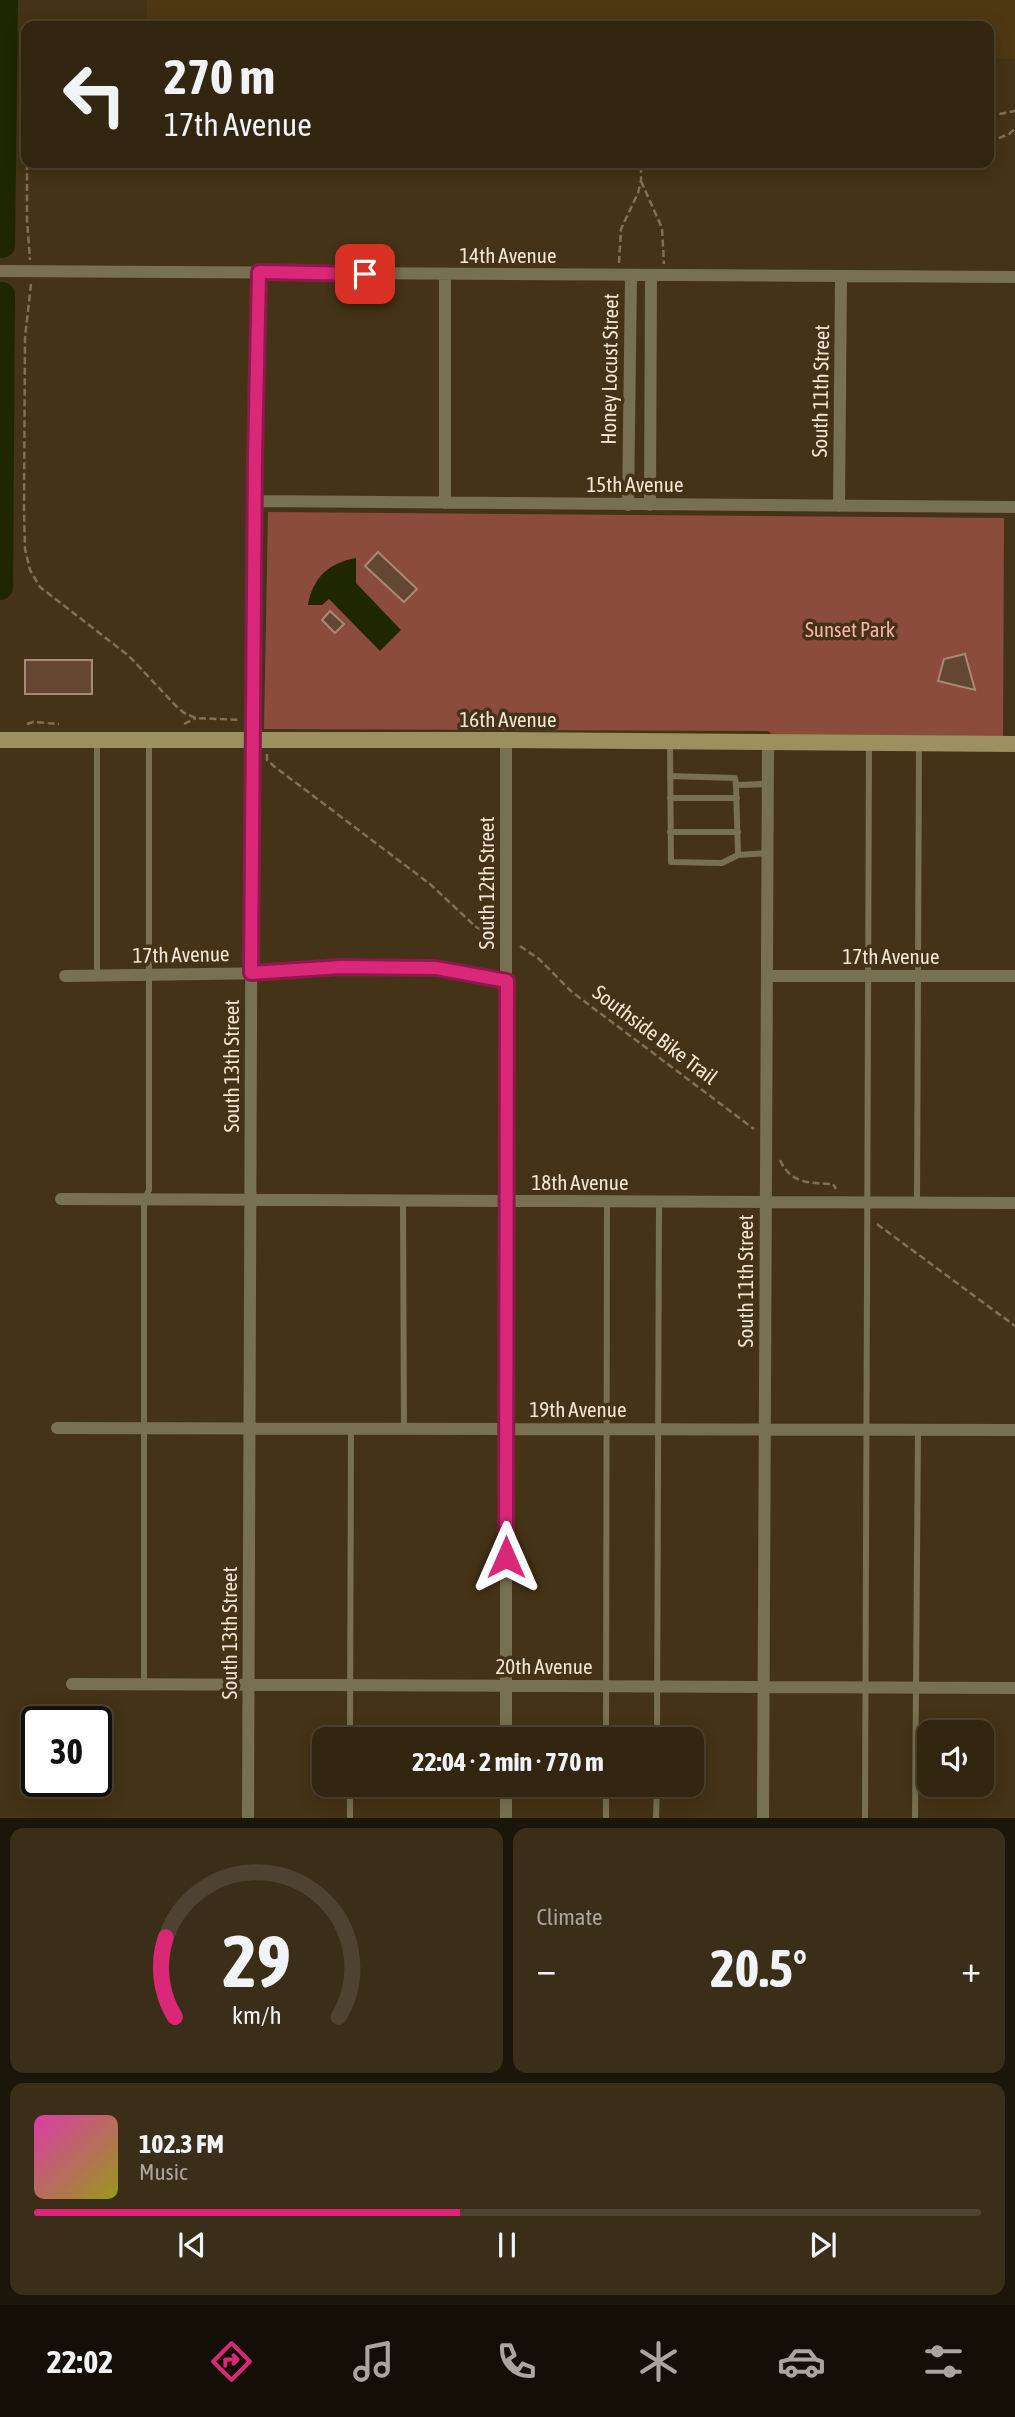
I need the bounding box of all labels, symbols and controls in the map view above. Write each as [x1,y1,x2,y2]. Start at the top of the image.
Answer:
text: 270 m [164,48,275,104]
icon: left [49,49,140,140]
text: 17th Avenue [164,106,312,143]
street label: 14th Avenue [460,243,556,267]
pin [335,244,395,304]
icon: arrive [346,255,384,293]
street label: Honey Locust Street [596,293,622,445]
street label: South 11th Street [807,324,833,458]
street label: 15th Avenue [587,472,683,496]
park label: Sunset Park [805,617,895,641]
street label: 16th Avenue [460,707,556,731]
street label: South 12th Street [474,817,498,949]
street label: 17th Avenue [132,941,230,967]
street label: 17th Avenue [843,944,939,968]
street label: Southside Bike Trail [589,980,723,1089]
street label: South 13th Street [219,1000,243,1132]
street label: 18th Avenue [532,1170,628,1194]
street label: South 11th Street [733,1215,757,1347]
street label: 19th Avenue [530,1397,626,1421]
position arrow [469,1520,543,1594]
street label: South 13th Street [217,1567,241,1699]
street label: 20th Avenue [496,1654,592,1678]
speed limit sign: 30 [21,1706,112,1797]
map controls [917,1720,994,1797]
button: sound [917,1720,994,1797]
text: 22:04 · 2 min · 770 m [412,1747,604,1777]
text: Climate [537,1904,602,1930]
text: 29 [222,1919,290,2002]
text: 20.5° [710,1938,807,1998]
text: − [537,1947,556,1990]
text: + [961,1947,981,1990]
text: km/h [231,2000,281,2028]
text: 102.3 FM [139,2129,224,2159]
text: Music [139,2159,187,2185]
icon: previous [173,2226,211,2264]
icon: pause [488,2226,526,2264]
icon: next [804,2226,842,2264]
icon: directions [207,2337,256,2386]
icon: music [349,2337,398,2386]
icon: phone [492,2337,541,2386]
icon: climate [634,2337,683,2386]
icon: car [777,2337,826,2386]
icon: filters [919,2337,968,2386]
text: 22:02 [47,2343,113,2380]

